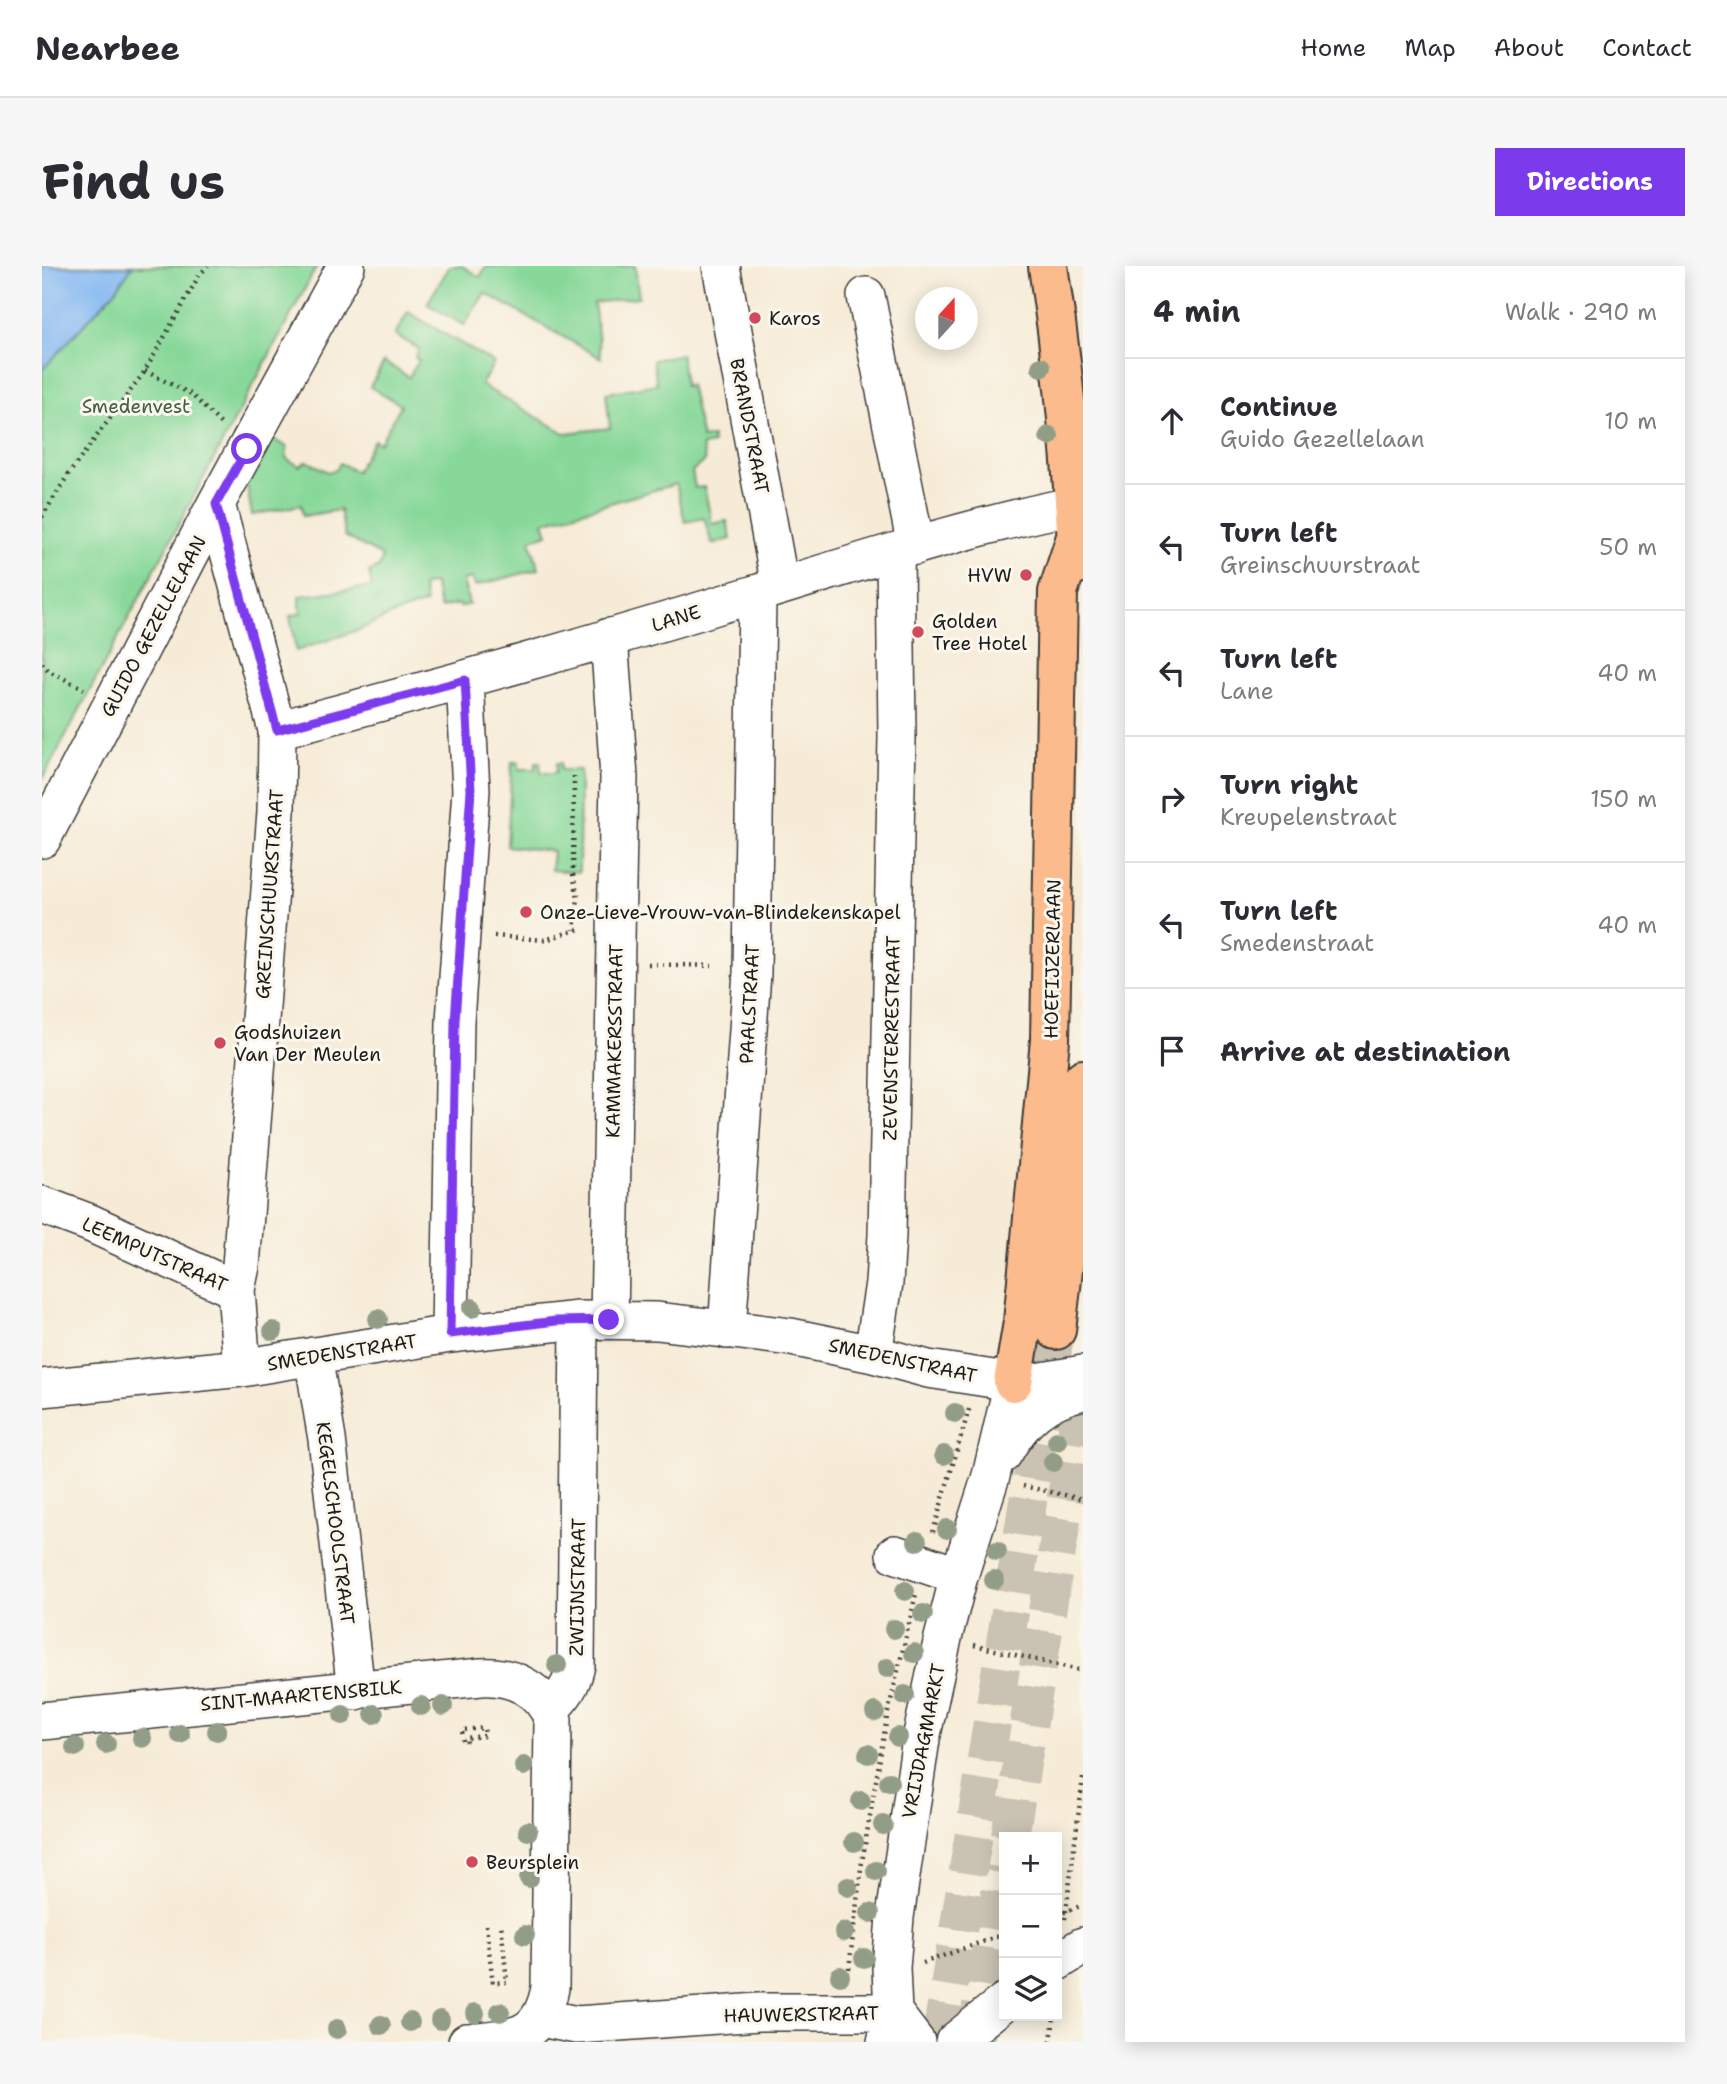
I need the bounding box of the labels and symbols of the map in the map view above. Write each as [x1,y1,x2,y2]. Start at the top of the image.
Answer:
north arrow [915,287,978,350]
place label: Karos [769,306,821,331]
marker: Karos [747,310,763,326]
street label: BRANDSTRAAT [724,356,775,496]
park label: Smedenvest [82,394,190,419]
route start [231,433,262,464]
street label: GUIDO GEZELLELAAN [95,531,212,721]
place label: HVW [967,563,1012,588]
marker: HVW [1018,567,1034,583]
street label: LANE [649,599,704,638]
place label: Golden Tree Hotel [932,609,1027,656]
marker: Golden Tree Hotel [910,624,926,640]
street label: GREINSCHUURSTRAAT [250,788,289,1000]
street label: HOEFIJZERLAAN [1039,879,1066,1039]
place label: Onze-Lieve-Vrouw-van-Blindekenskapel [540,900,901,925]
marker: Onze-Lieve-Vrouw-van-Blindekenskapel [518,904,534,920]
street label: ZEVENSTERRESTRAAT [877,935,906,1141]
street label: KAMMAKERSSTRAAT [600,943,629,1138]
street label: PAALSTRAAT [734,943,765,1065]
place label: Godshuizen Van Der Meulen [234,1020,381,1067]
marker: Godshuizen Van Der Meulen [212,1035,228,1051]
street label: LEEMPUTSTRAAT [78,1211,232,1298]
route end [593,1304,624,1335]
street label: SMEDENSTRAAT [265,1328,419,1377]
street label: SMEDENSTRAAT [826,1333,980,1389]
street label: KEGELSCHOOLSTRAAT [311,1420,360,1626]
street label: ZWIJNSTRAAT [564,1518,591,1656]
street label: VRIJDAGMARKT [896,1661,951,1821]
street label: SINT-MAARTENSBILK [199,1674,403,1717]
place label: Beursplein [486,1850,579,1875]
marker: Beursplein [464,1854,480,1870]
street label: HAUWERSTRAAT [723,2001,879,2028]

